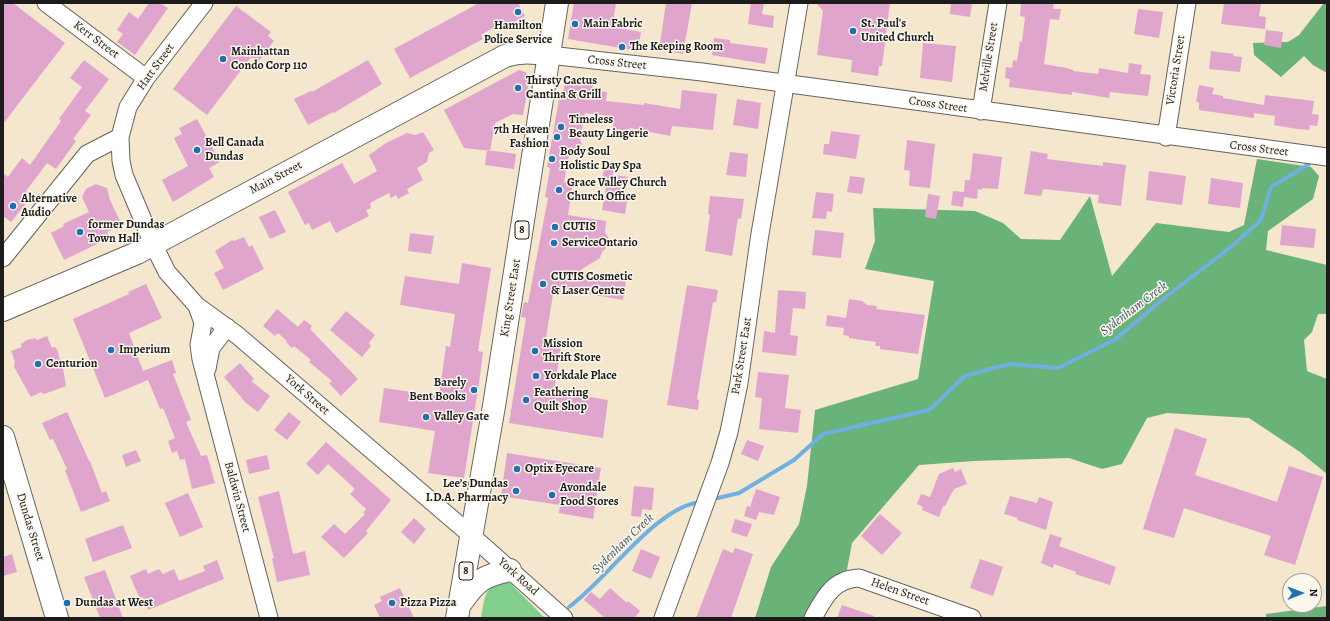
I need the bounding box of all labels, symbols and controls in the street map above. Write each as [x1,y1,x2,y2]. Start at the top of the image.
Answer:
marker: Hamilton Police Service [513,7,523,17]
place label: Main Fabric [583,17,643,31]
place label: St. Paul's United Church [861,17,934,45]
street label: Kerr Street [70,18,122,62]
place label: Hamilton Police Service [484,19,552,47]
marker: Main Fabric [570,19,580,29]
street label: Melville Street [976,21,1002,93]
marker: St. Paul's United Church [848,26,858,36]
street label: Victoria Street [1163,34,1189,106]
place label: The Keeping Room [630,40,723,54]
street label: Hatt Street [134,41,178,93]
marker: The Keeping Room [617,42,627,52]
place label: Mainhattan Condo Corp 110 [231,45,307,73]
street label: Cross Street [587,53,647,73]
marker: Mainhattan Condo Corp 110 [218,54,228,64]
place label: Thirsty Cactus Cantina & Grill [526,74,601,102]
marker: Thirsty Cactus Cantina & Grill [513,83,523,93]
street label: Cross Street [908,94,968,116]
place label: Timeless Beauty Lingerie [569,113,648,141]
marker: Timeless Beauty Lingerie [556,122,566,132]
place label: 7th Heaven Fashion [494,123,549,151]
marker: 7th Heaven Fashion [552,132,562,142]
place label: Bell Canada Dundas [205,136,264,164]
street label: Cross Street [1229,138,1289,160]
marker: Bell Canada Dundas [192,145,202,155]
place label: Body Soul Holistic Day Spa [560,145,641,173]
marker: Body Soul Holistic Day Spa [547,154,557,164]
street label: Main Street [247,158,305,198]
place label: Grace Valley Church Church Office [567,176,667,204]
marker: Grace Valley Church Church Office [554,185,564,195]
place label: Alternative Audio [21,192,77,220]
marker: Alternative Audio [8,201,18,211]
place label: former Dundas Town Hall [88,218,164,246]
place label: CUTIS [563,220,596,234]
road number: 8 [515,221,529,239]
marker: CUTIS [550,222,560,232]
marker: former Dundas Town Hall [75,227,85,237]
place label: ServiceOntario [562,236,638,250]
marker: ServiceOntario [549,238,559,248]
street label: King Street East [498,258,524,338]
place label: CUTIS Cosmetic & Laser Centre [551,270,633,298]
marker: CUTIS Cosmetic & Laser Centre [538,279,548,289]
water label: Sydenham Creek [1097,279,1171,339]
street label: Park Street East [729,316,755,396]
place label: Mission Thrift Store [543,337,601,365]
place label: Imperium [119,343,170,357]
marker: Imperium [106,345,116,355]
marker: Mission Thrift Store [530,346,540,356]
place label: Centurion [46,357,97,371]
marker: Centurion [33,359,43,369]
place label: Yorkdale Place [544,369,617,383]
marker: Yorkdale Place [531,371,541,381]
street label: York Street [282,372,332,418]
place label: Barely Bent Books [409,376,466,404]
marker: Barely Bent Books [469,385,479,395]
place label: Feathering Quilt Shop [534,386,588,414]
marker: Feathering Quilt Shop [521,395,531,405]
place label: Valley Gate [434,410,489,424]
marker: Valley Gate [421,412,431,422]
street label: Baldwin Street [221,460,253,534]
place label: Optix Eyecare [525,462,594,476]
marker: Optix Eyecare [512,464,522,474]
place label: Lee’s Dundas I.D.A. Pharmacy [426,477,508,505]
place label: Avondale Food Stores [560,481,619,509]
marker: Lee’s Dundas I.D.A. Pharmacy [511,486,521,496]
marker: Avondale Food Stores [547,490,557,500]
street label: Dundas Street [13,491,47,563]
water label: Sydenham Creek [589,511,657,577]
street label: York Road [495,555,541,599]
road number: 8 [459,562,473,580]
north arrow [1282,573,1322,613]
street label: Helen Street [869,575,931,609]
text: N [1306,589,1321,597]
place label: Dundas at West [75,596,153,610]
place label: Pizza Pizza [400,596,456,610]
marker: Dundas at West [62,598,72,608]
marker: Pizza Pizza [387,598,397,608]

